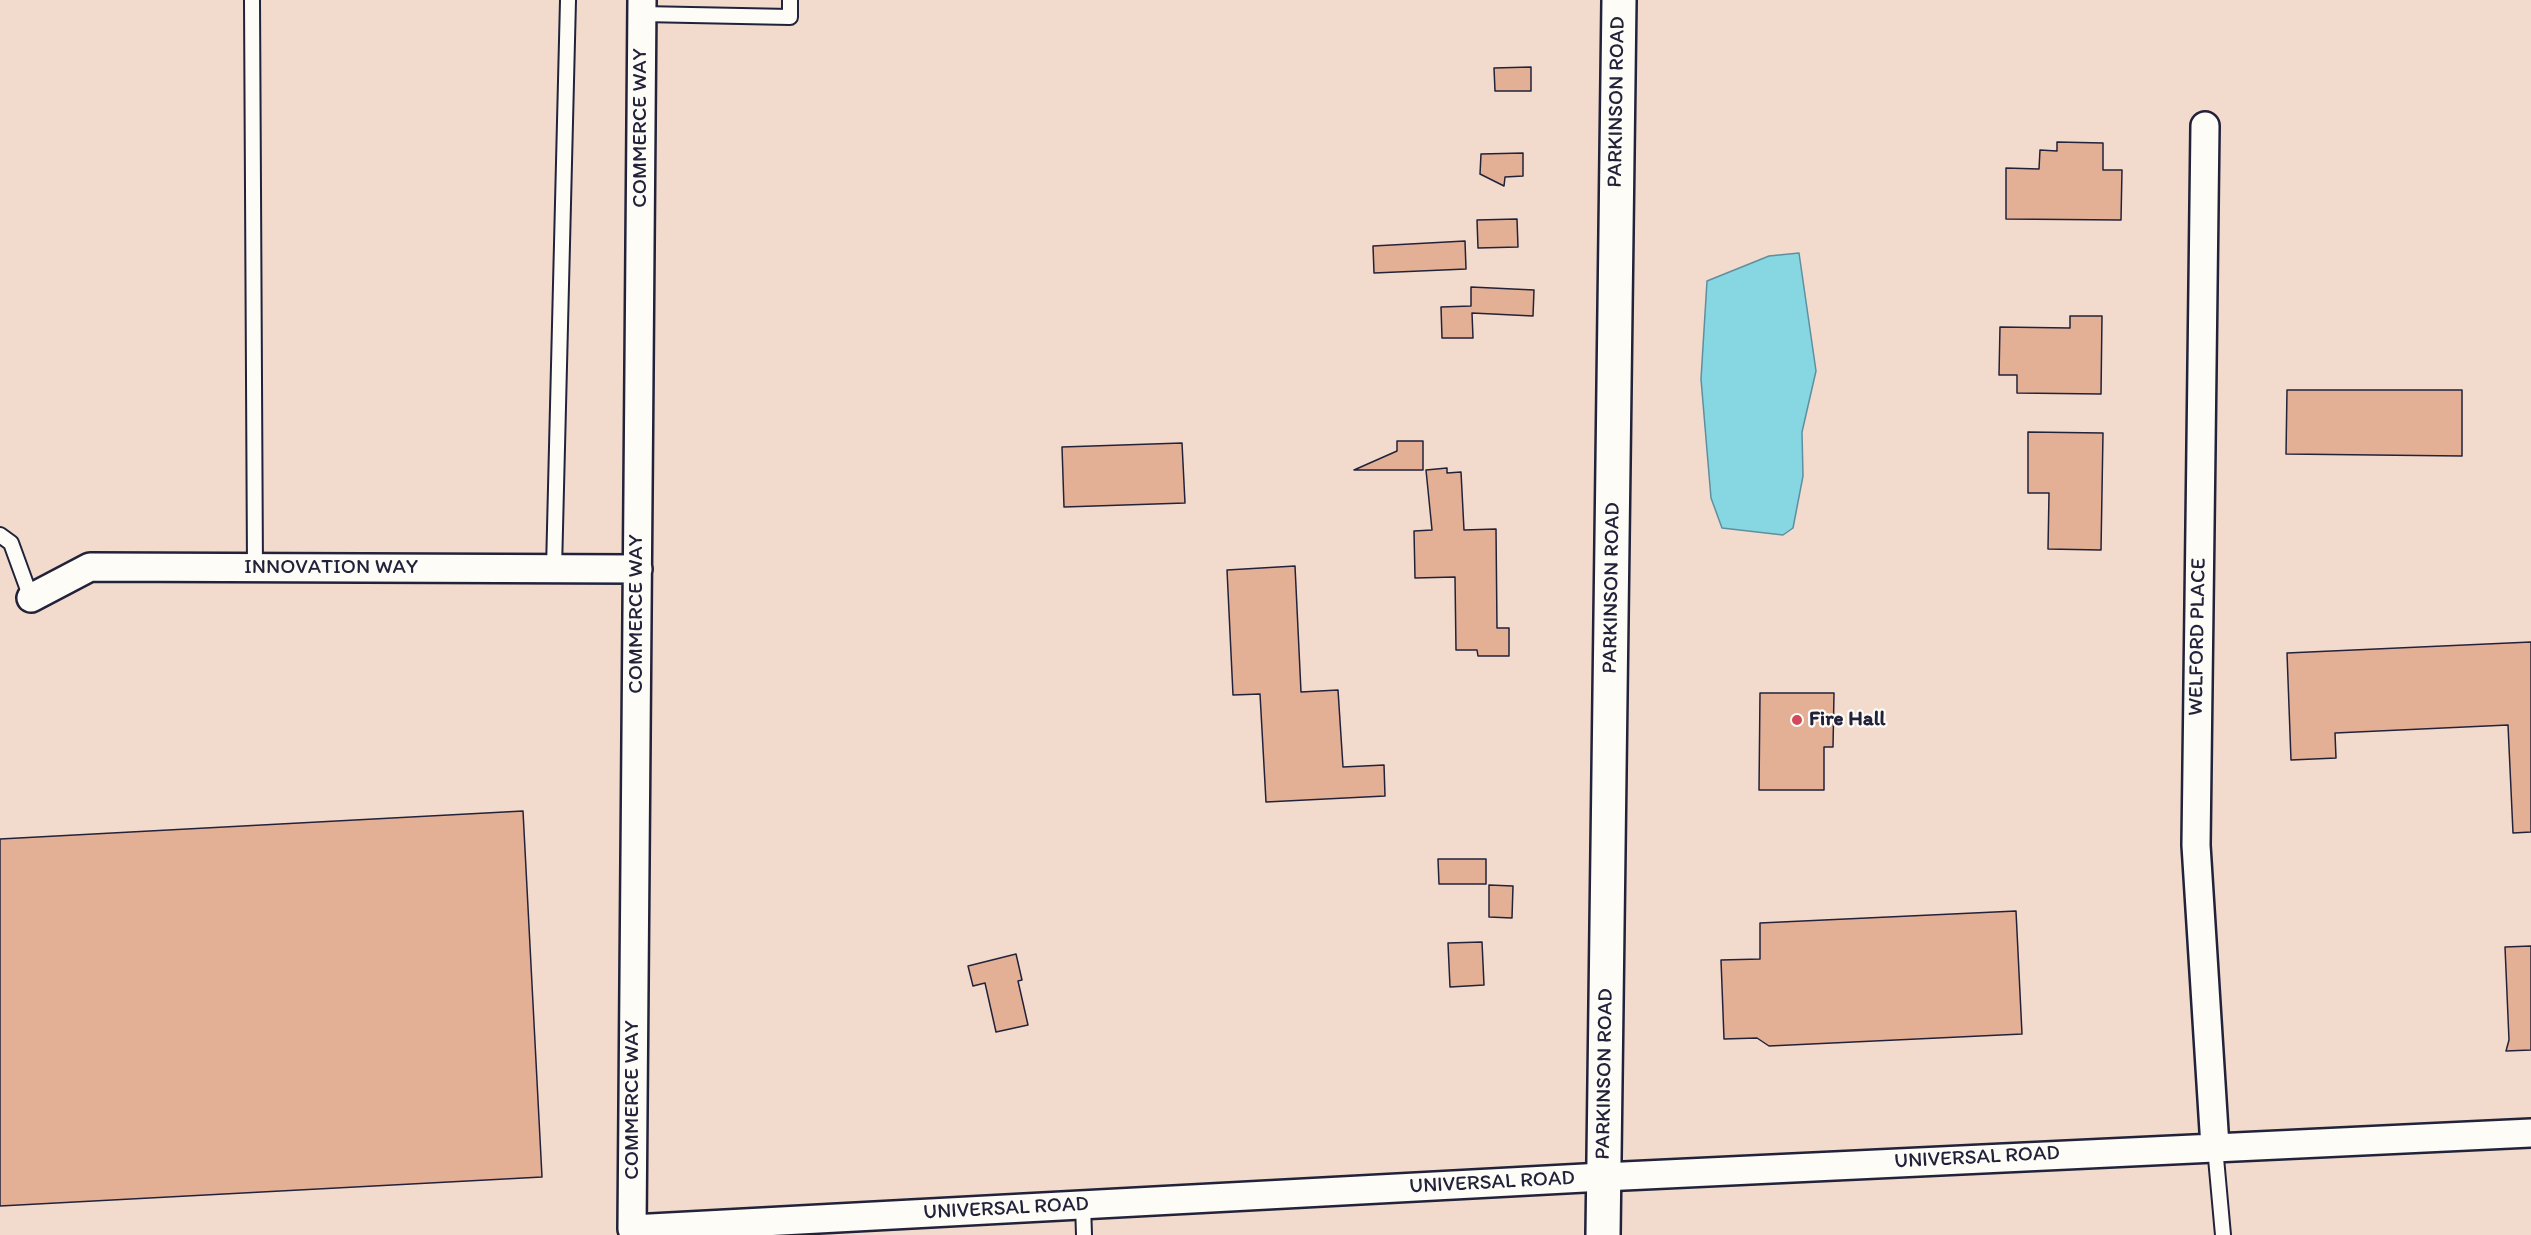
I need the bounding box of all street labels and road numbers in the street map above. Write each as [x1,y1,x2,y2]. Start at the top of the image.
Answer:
street label: PARKINSON ROAD [1603,16,1631,188]
street label: COMMERCE WAY [628,48,654,208]
street label: PARKINSON ROAD [1598,502,1626,674]
street label: COMMERCE WAY [624,534,650,694]
street label: INNOVATION WAY [244,555,418,581]
street label: WELFORD PLACE [2184,558,2212,716]
street label: PARKINSON ROAD [1591,988,1619,1160]
street label: COMMERCE WAY [620,1020,646,1180]
street label: UNIVERSAL ROAD [1894,1141,2060,1175]
street label: UNIVERSAL ROAD [1409,1166,1575,1200]
street label: UNIVERSAL ROAD [923,1192,1089,1226]

